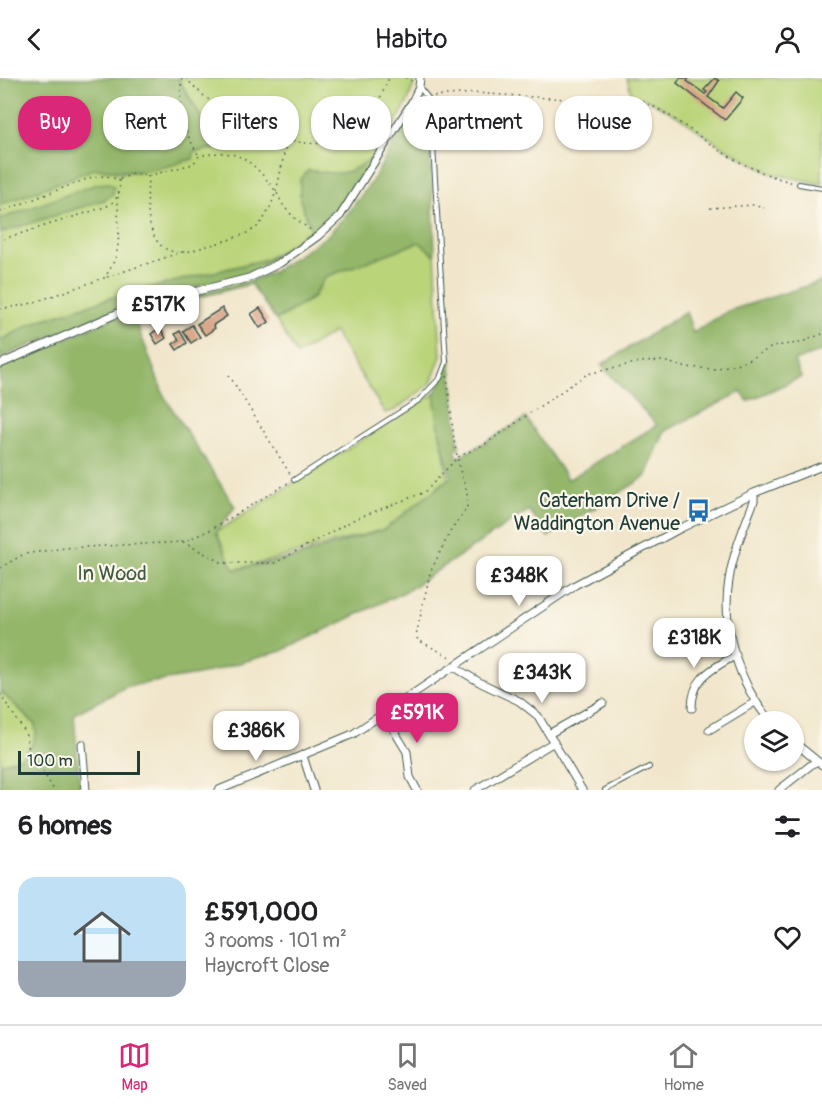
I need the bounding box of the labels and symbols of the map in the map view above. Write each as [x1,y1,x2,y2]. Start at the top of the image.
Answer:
pin: £517K [116,285,200,336]
place label: Caterham Drive / Waddington Avenue [514,488,680,536]
bus stop icon: Caterham Drive / Waddington Avenue [685,498,711,524]
pin: £348K [477,556,561,607]
park label: In Wood [77,561,147,586]
pin: £318K [652,618,736,669]
pin: £343K [500,653,584,704]
pin: £591K [375,693,459,744]
pin: £386K [214,711,298,762]
scale bar [18,748,140,776]

